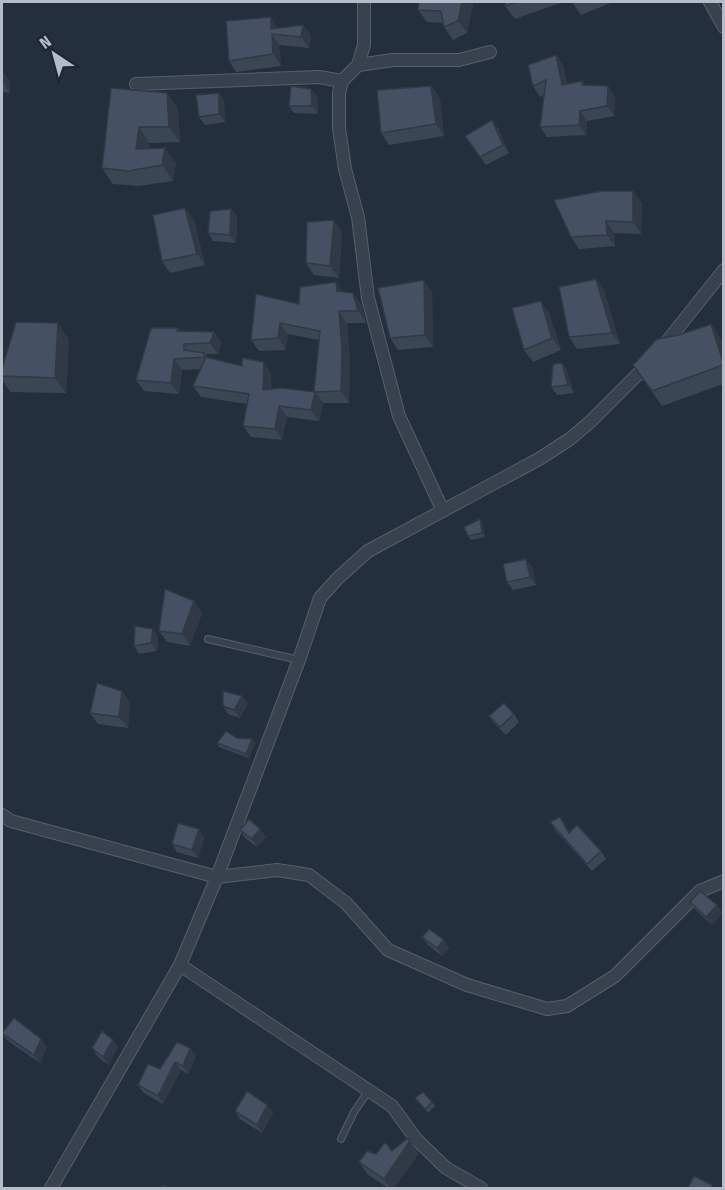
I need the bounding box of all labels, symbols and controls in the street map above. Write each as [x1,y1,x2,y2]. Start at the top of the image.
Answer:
north arrow [24,24,84,84]
text: N [36,32,55,53]

